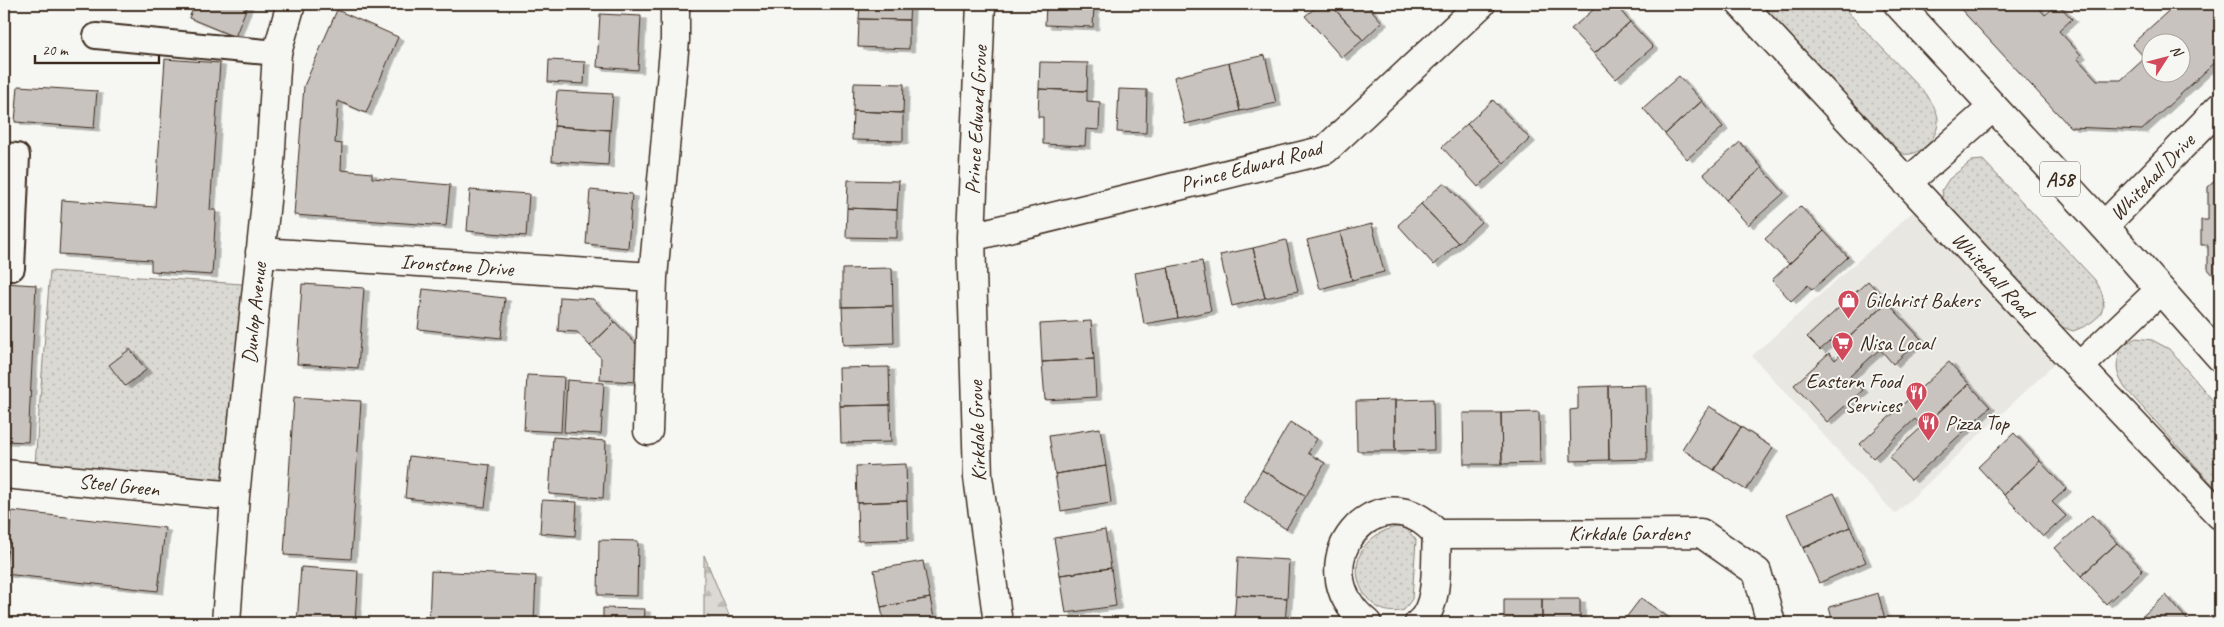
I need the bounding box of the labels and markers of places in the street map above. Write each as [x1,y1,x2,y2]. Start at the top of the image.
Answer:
place label: Gilchrist Bakers [1865,287,1981,313]
shop icon: Gilchrist Bakers [1837,288,1861,319]
place label: Nisa Local [1859,330,1936,356]
supermarket icon: Nisa Local [1831,331,1855,362]
place label: Eastern Food Services [1806,368,1905,418]
restaurant icon: Eastern Food Services [1905,381,1929,412]
place label: Pizza Top [1945,410,2011,436]
restaurant icon: Pizza Top [1917,411,1941,442]

